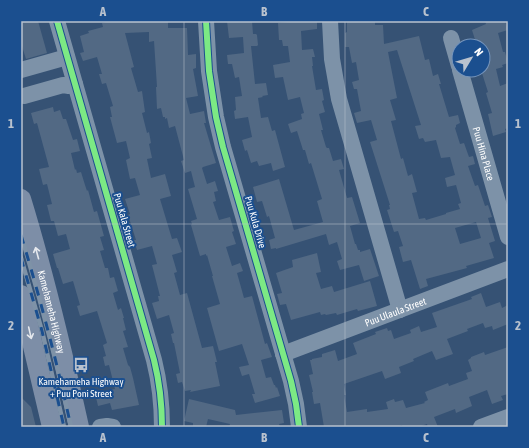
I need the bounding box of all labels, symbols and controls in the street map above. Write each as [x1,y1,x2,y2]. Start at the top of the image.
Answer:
text: A [99,4,107,19]
text: B [261,4,268,19]
text: C [423,4,429,19]
north arrow [451,38,491,78]
text: N [472,46,486,58]
text: 1 [8,116,14,131]
text: 1 [515,116,521,131]
street label: Puu Hina Place [471,126,497,182]
street label: Puu Kala Street [112,192,138,249]
street label: Puu Kula Drive [243,195,268,250]
one-way arrow [32,247,40,260]
street label: Kamehameha Highway [36,269,67,355]
street label: Puu Ulaula Street [363,295,428,329]
text: 2 [8,318,14,333]
text: 2 [515,318,521,333]
one-way arrow [27,326,35,339]
bus stop icon: Kamehameha Highway + Puu Poni Street [72,356,90,374]
place label: Kamehameha Highway + Puu Poni Street [38,376,124,399]
text: A [99,430,107,445]
text: B [261,430,268,445]
text: C [423,430,429,445]

